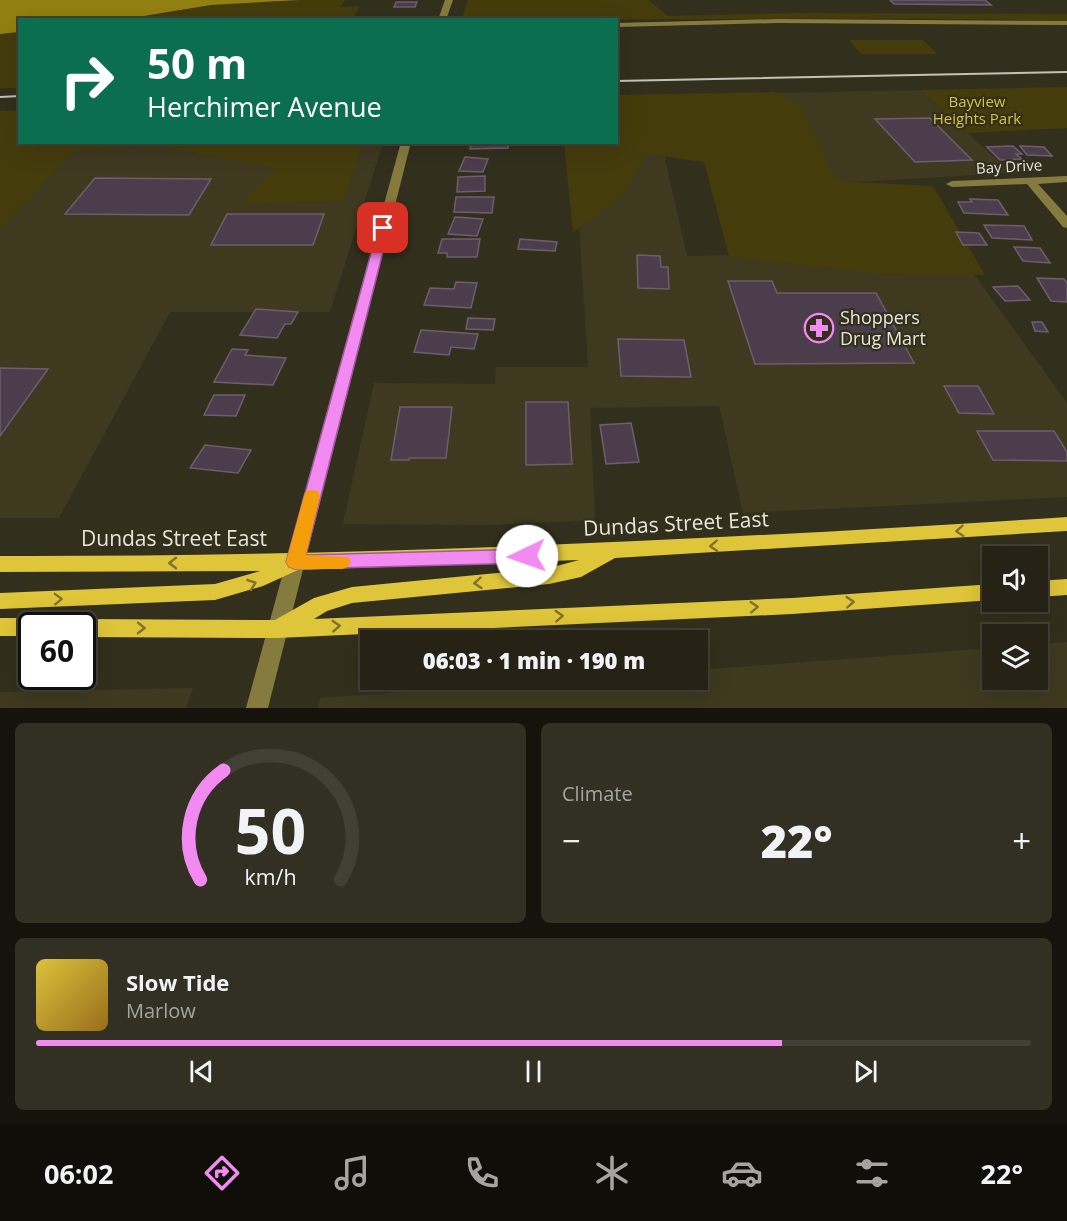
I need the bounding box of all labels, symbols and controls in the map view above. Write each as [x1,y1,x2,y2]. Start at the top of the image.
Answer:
text: 50 m [147,34,247,91]
icon: right [48,42,126,120]
text: Herchimer Avenue [147,88,382,125]
park label: Bayview Heights Park [933,91,1021,128]
street label: Bay Drive [975,154,1043,178]
pin [357,202,408,253]
icon: arrive [366,211,399,244]
place label: Shoppers Drug Mart [840,305,926,350]
pharmacy icon: Shoppers Drug Mart [803,312,835,344]
street label: Dundas Street East [582,504,770,542]
street label: Dundas Street East [81,524,267,552]
position arrow [495,524,559,588]
one-way arrow [956,525,965,538]
one-way arrow [709,540,718,553]
map controls [982,546,1048,690]
button: sound [982,546,1048,612]
one-way arrow [169,557,178,569]
one-way arrow [473,576,482,589]
one-way arrow [246,578,257,591]
one-way arrow [54,593,63,605]
one-way arrow [846,595,855,608]
one-way arrow [749,601,758,614]
one-way arrow [554,610,563,623]
speed limit sign: 60 [18,612,96,690]
one-way arrow [332,620,341,633]
one-way arrow [136,622,145,635]
button: layers [982,624,1048,690]
text: 06:03 · 1 min · 190 m [423,645,645,675]
text: Climate [562,780,633,807]
text: 50 [235,787,306,872]
text: 22° [761,810,832,871]
text: − [562,818,581,863]
text: + [1012,818,1031,863]
text: km/h [244,862,297,891]
text: Slow Tide [126,967,229,997]
text: Marlow [126,997,196,1024]
icon: previous [185,1055,218,1088]
icon: pause [517,1055,550,1088]
icon: next [849,1055,882,1088]
icon: directions [201,1152,243,1194]
icon: music [331,1152,373,1194]
icon: phone [461,1152,503,1194]
icon: climate [591,1152,633,1194]
icon: car [721,1152,763,1194]
icon: filters [851,1152,893,1194]
text: 06:02 [44,1155,113,1192]
text: 22° [981,1155,1023,1192]

